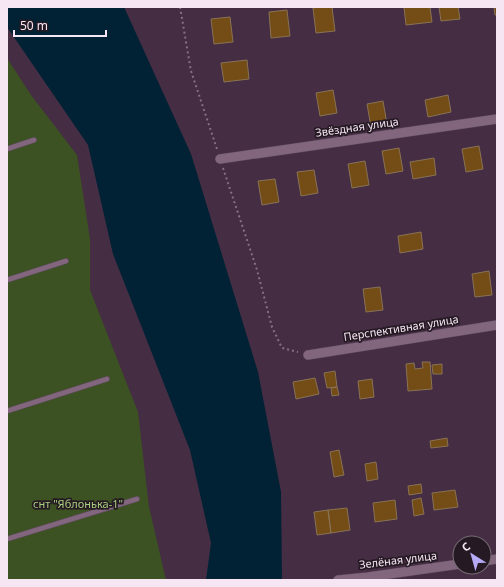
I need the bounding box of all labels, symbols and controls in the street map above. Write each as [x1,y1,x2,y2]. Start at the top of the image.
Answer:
scale bar [14,12,106,38]
text: 50 m [20,17,48,34]
street label: Звёздная улица [314,113,400,140]
street label: Перспективная улица [342,311,459,344]
park label: снт "Яблонька-1" [33,496,123,511]
north arrow [452,535,492,575]
text: С [458,538,473,555]
street label: Зелёная улица [358,547,438,572]

